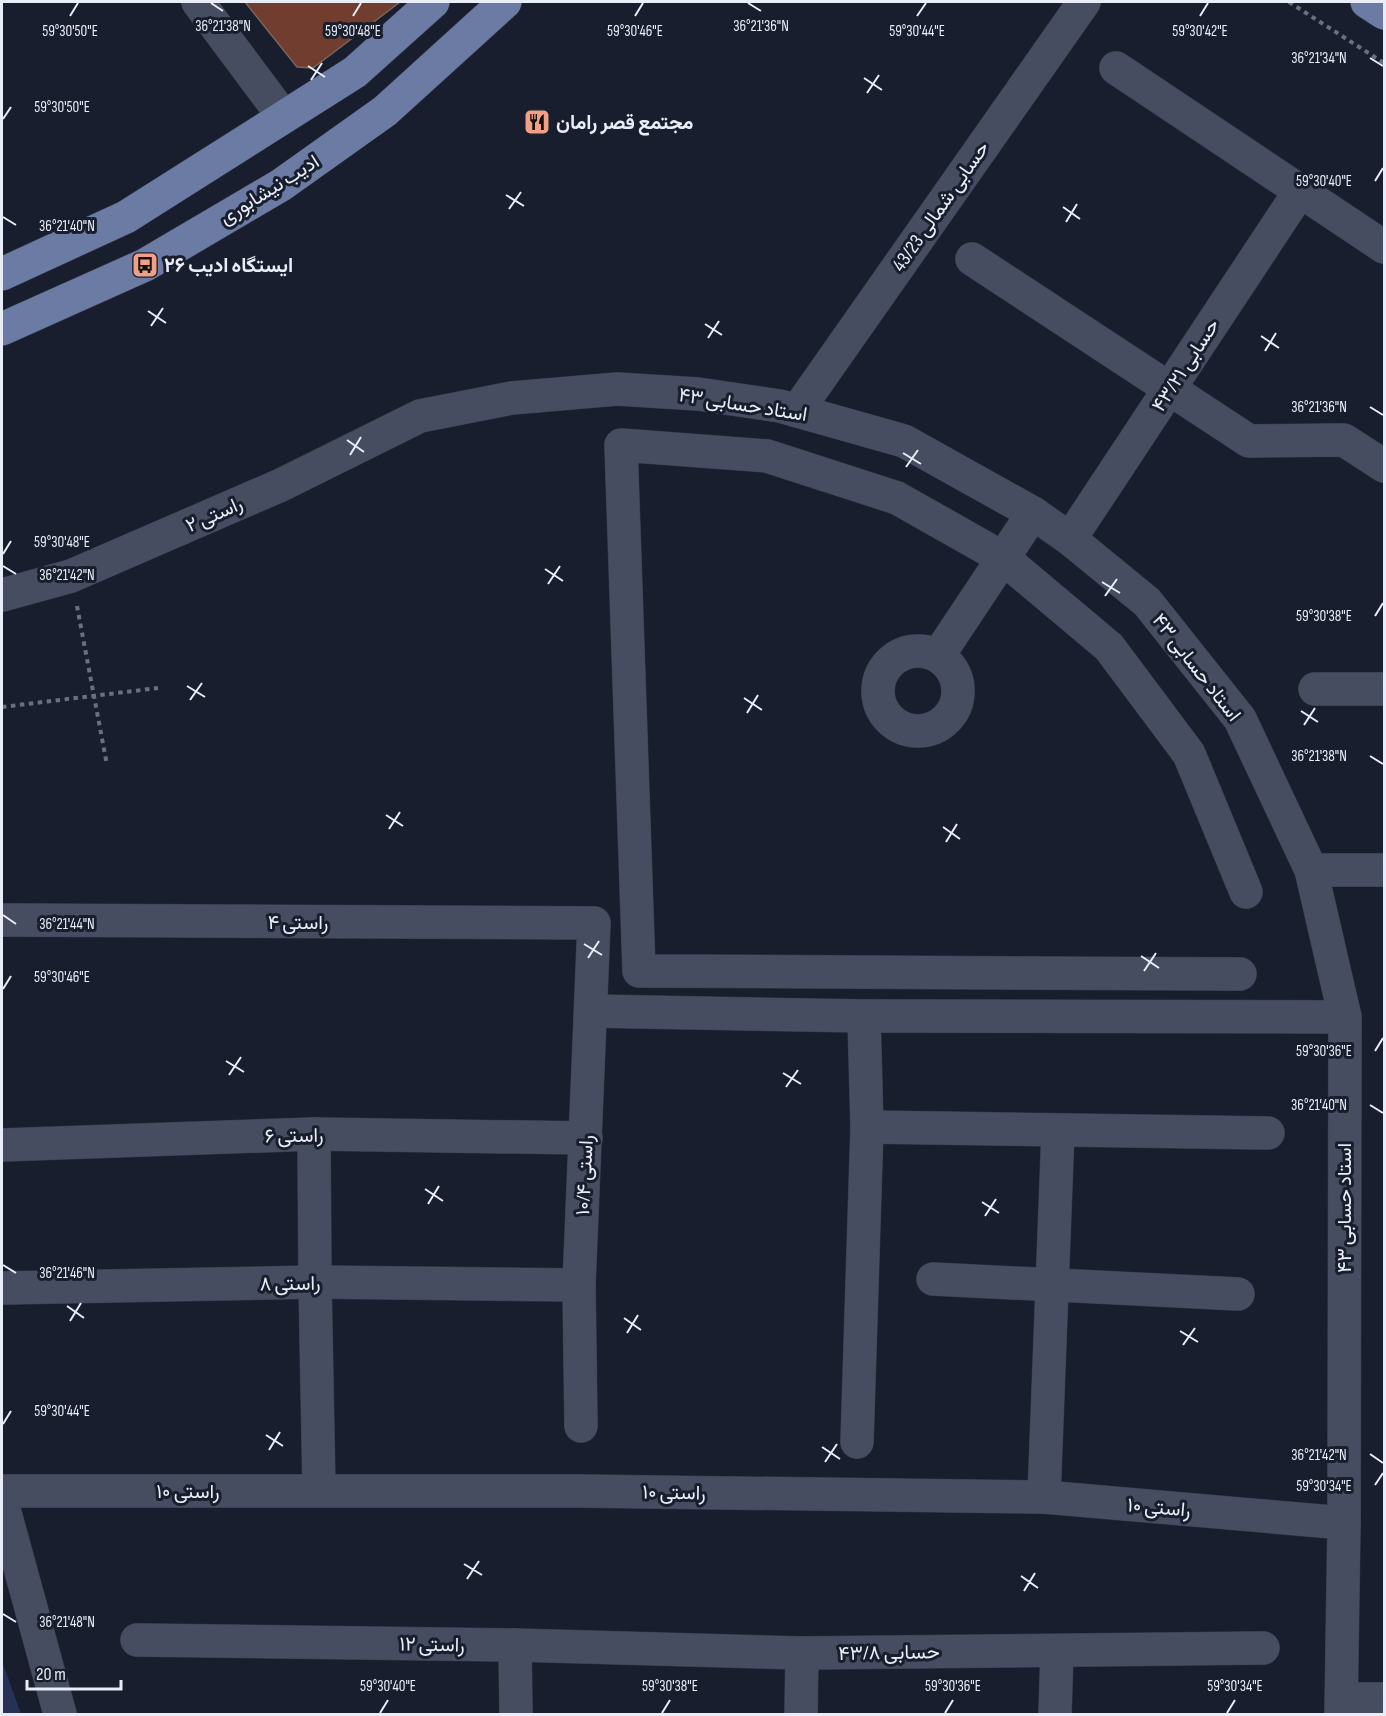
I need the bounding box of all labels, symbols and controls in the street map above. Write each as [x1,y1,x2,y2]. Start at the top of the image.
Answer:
text: 36°21'38"N [195,17,251,36]
text: 36°21'36"N [733,17,789,36]
text: 59°30'50"E [42,22,98,41]
text: 59°30'48"E [325,22,381,41]
text: 59°30'46"E [607,22,663,41]
text: 59°30'44"E [889,22,945,41]
text: 59°30'42"E [1172,22,1228,41]
text: 36°21'34"N [1291,49,1347,68]
text: 59°30'50"E [34,98,90,117]
restaurant icon: مجتمع قصر رامان [522,107,552,137]
place label: مجتمع قصر رامان [556,111,694,136]
street label: حسابی شمالی 43/23 [887,137,995,276]
street label: ادیب نیشابوری [215,150,324,230]
text: 59°30'40"E [1296,172,1352,191]
text: 36°21'40"N [39,217,95,236]
bus stop icon: ایستگاه ادیب ۲۶ [130,250,160,280]
place label: ایستگاه ادیب ۲۶ [164,254,293,278]
street label: حسابی ۴۳/۲۱ [1147,315,1225,417]
street label: استاد حسابی ۴۳ [677,383,809,427]
text: 36°21'36"N [1291,398,1347,417]
street label: راستی ۲ [182,492,247,538]
text: 59°30'48"E [34,533,90,552]
text: 36°21'42"N [39,566,95,585]
text: 59°30'38"E [1296,607,1352,626]
street label: استاد حسابی ۴۳ [1147,609,1246,726]
text: 36°21'38"N [1291,747,1347,766]
street label: راستی ۴ [268,911,328,935]
text: 36°21'44"N [39,915,95,934]
text: 59°30'46"E [34,968,90,987]
text: 59°30'36"E [1296,1042,1352,1061]
text: 36°21'40"N [1291,1096,1347,1115]
street label: راستی ۶ [264,1123,324,1149]
street label: راستی ۱۰/۴ [571,1134,599,1216]
street label: استاد حسابی ۴۳ [1333,1143,1357,1273]
text: 36°21'46"N [39,1264,95,1283]
street label: راستی ۸ [259,1271,321,1297]
text: 59°30'44"E [34,1402,90,1421]
text: 36°21'42"N [1291,1446,1347,1465]
text: 59°30'34"E [1296,1477,1352,1496]
street label: راستی ۱۰ [156,1480,220,1504]
street label: راستی ۱۰ [642,1480,706,1506]
street label: راستی ۱۰ [1126,1493,1192,1523]
text: 36°21'48"N [39,1613,95,1632]
street label: راستی ۱۲ [399,1632,465,1658]
street label: حسابی ۴۳/۸ [838,1640,940,1666]
scale bar [27,1653,122,1691]
text: 20 m [36,1664,66,1685]
text: 59°30'40"E [360,1677,416,1696]
text: 59°30'38"E [642,1677,698,1696]
text: 59°30'36"E [925,1677,981,1696]
text: 59°30'34"E [1207,1677,1263,1696]

